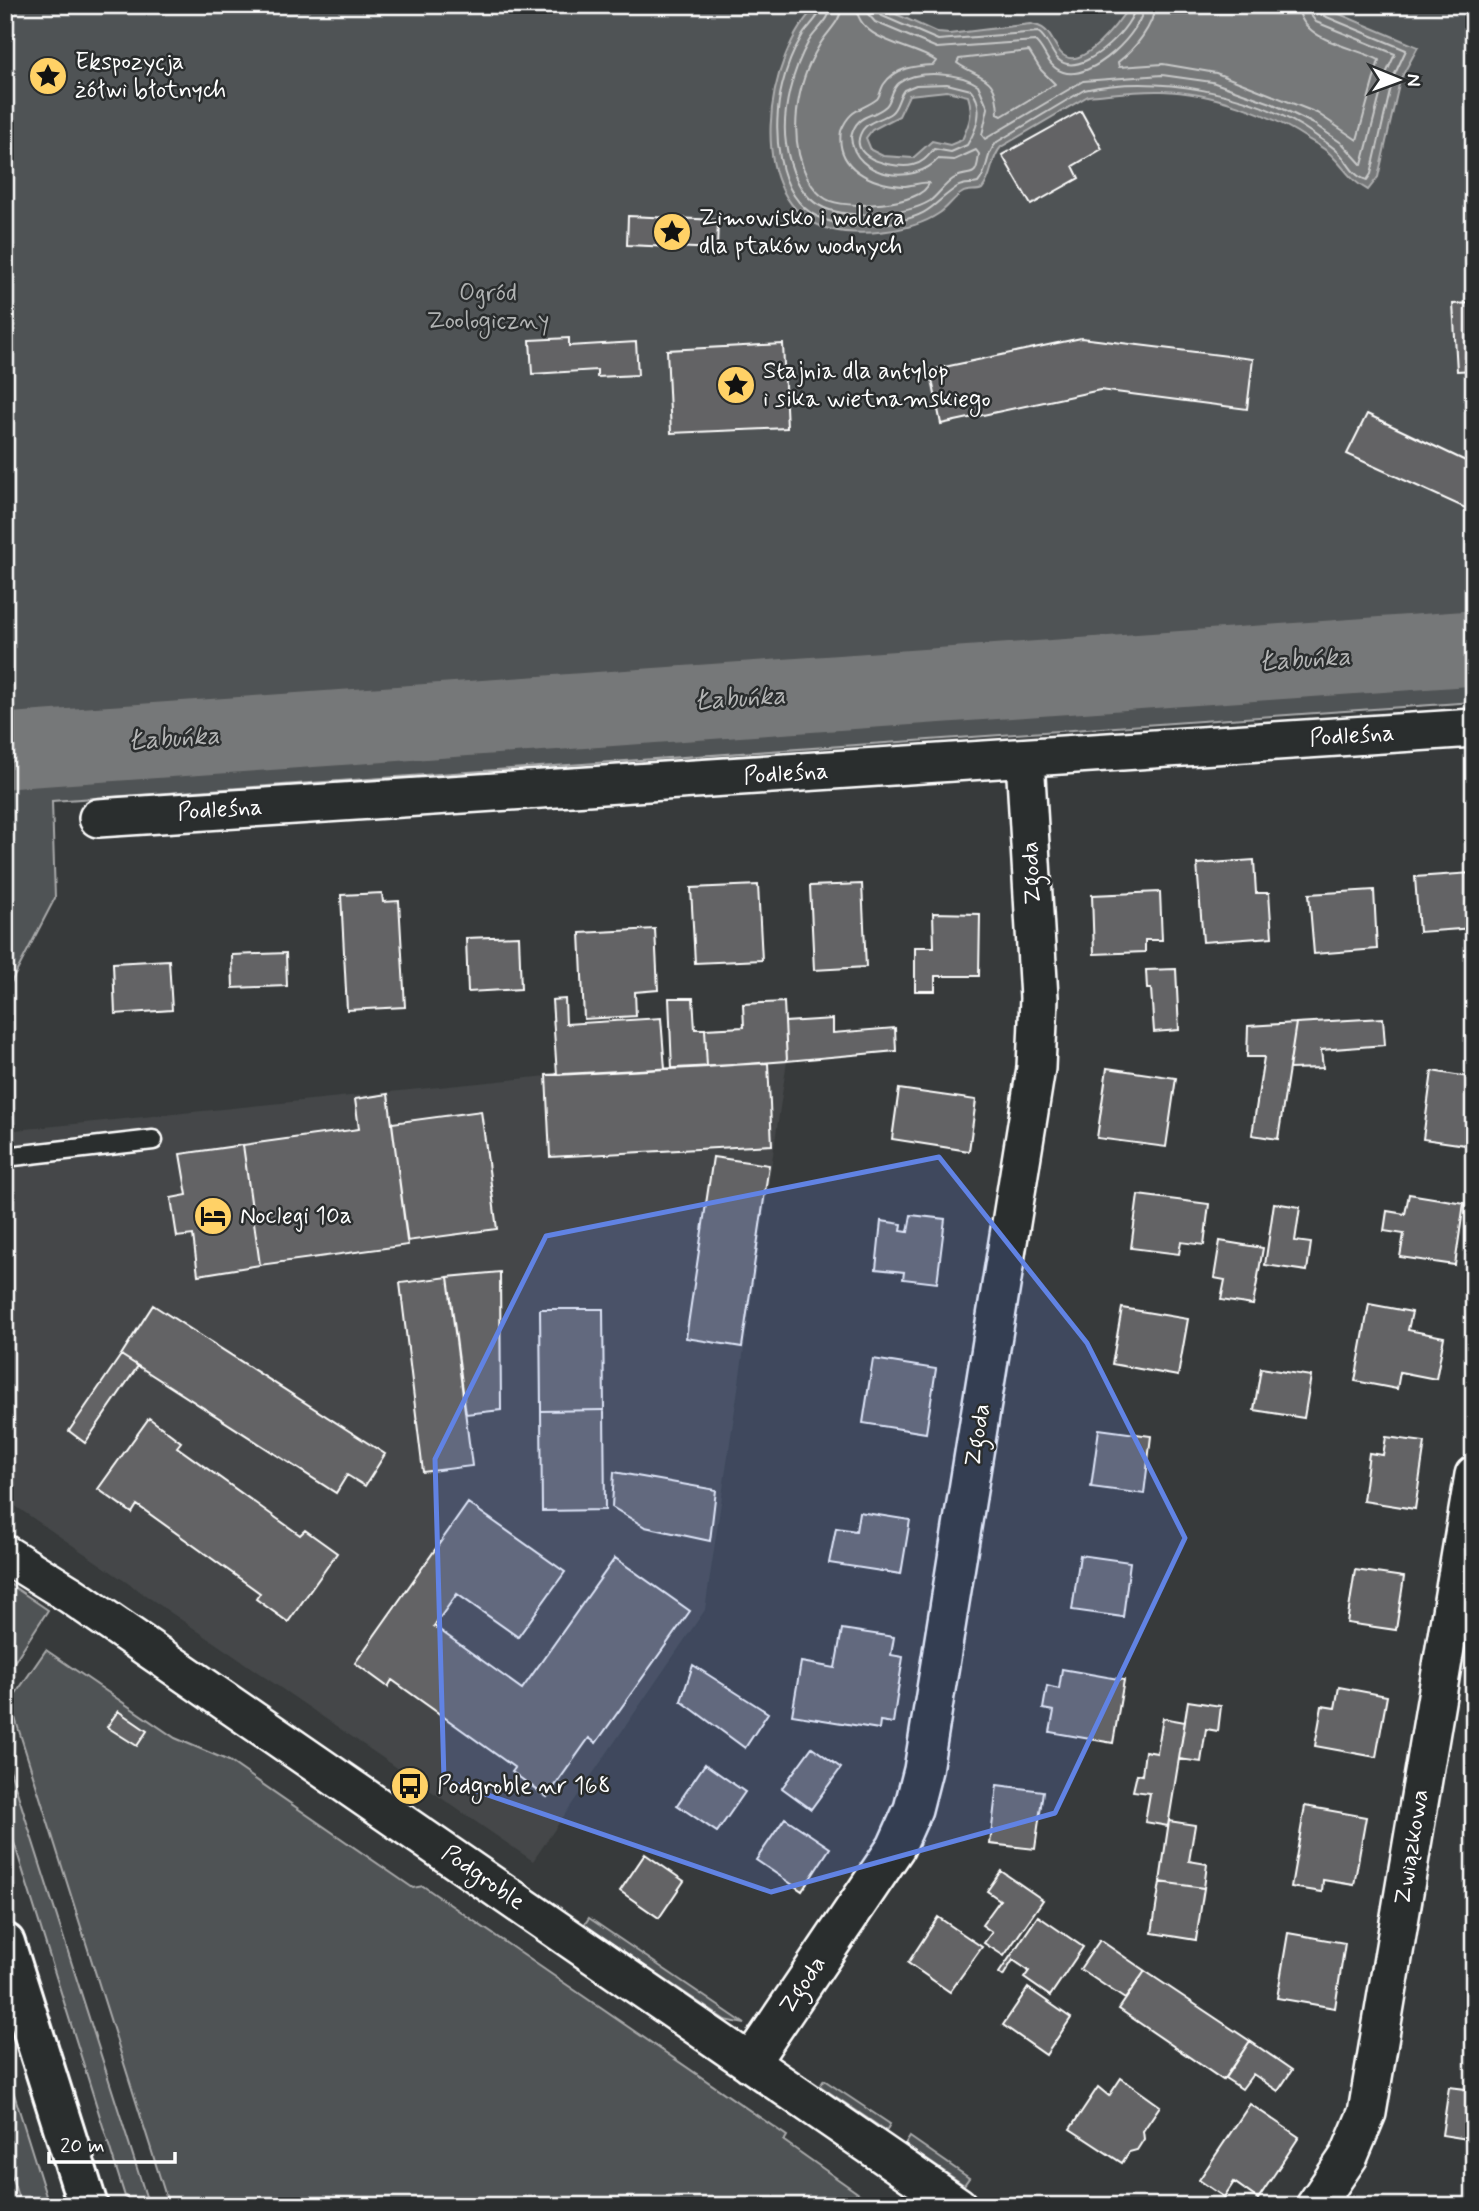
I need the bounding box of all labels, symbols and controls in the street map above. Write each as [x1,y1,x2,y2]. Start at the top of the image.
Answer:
north arrow [1364,46,1434,116]
place label: Ekspozycja żółwi błotnych [75,47,226,106]
place icon: Ekspozycja żółwi błotnych [27,55,69,97]
text: N [1401,74,1426,87]
place label: Zimowisko i woliera dla ptaków wodnych [699,203,905,262]
place icon: Zimowisko i woliera dla ptaków wodnych [651,211,693,253]
park label: Ogród Zoologiczny [427,278,549,339]
place label: Stajnia dla antylop i sika wietnamskiego [763,356,991,417]
place icon: Stajnia dla antylop i sika wietnamskiego [715,364,757,406]
water label: Łabuńka [1258,640,1352,680]
water label: Łabuńka [693,679,787,719]
street label: Podleśna [1308,718,1396,754]
water label: Łabuńka [127,719,221,759]
street label: Podleśna [742,756,830,792]
street label: Podleśna [176,792,264,828]
street label: Zgoda [1015,840,1052,906]
hotel icon: Noclegi 10a [192,1195,234,1237]
place label: Noclegi 10a [240,1201,352,1232]
street label: Zgoda [958,1401,1001,1469]
bus stop icon: Podgroble nr 168 [389,1765,431,1807]
place label: Podgroble nr 168 [437,1771,611,1804]
street label: Związkowa [1388,1787,1436,1907]
street label: Podgroble [434,1838,531,1920]
street label: Zgoda [772,1950,836,2022]
scale bar [49,2120,175,2164]
text: 20 m [60,2132,105,2160]

